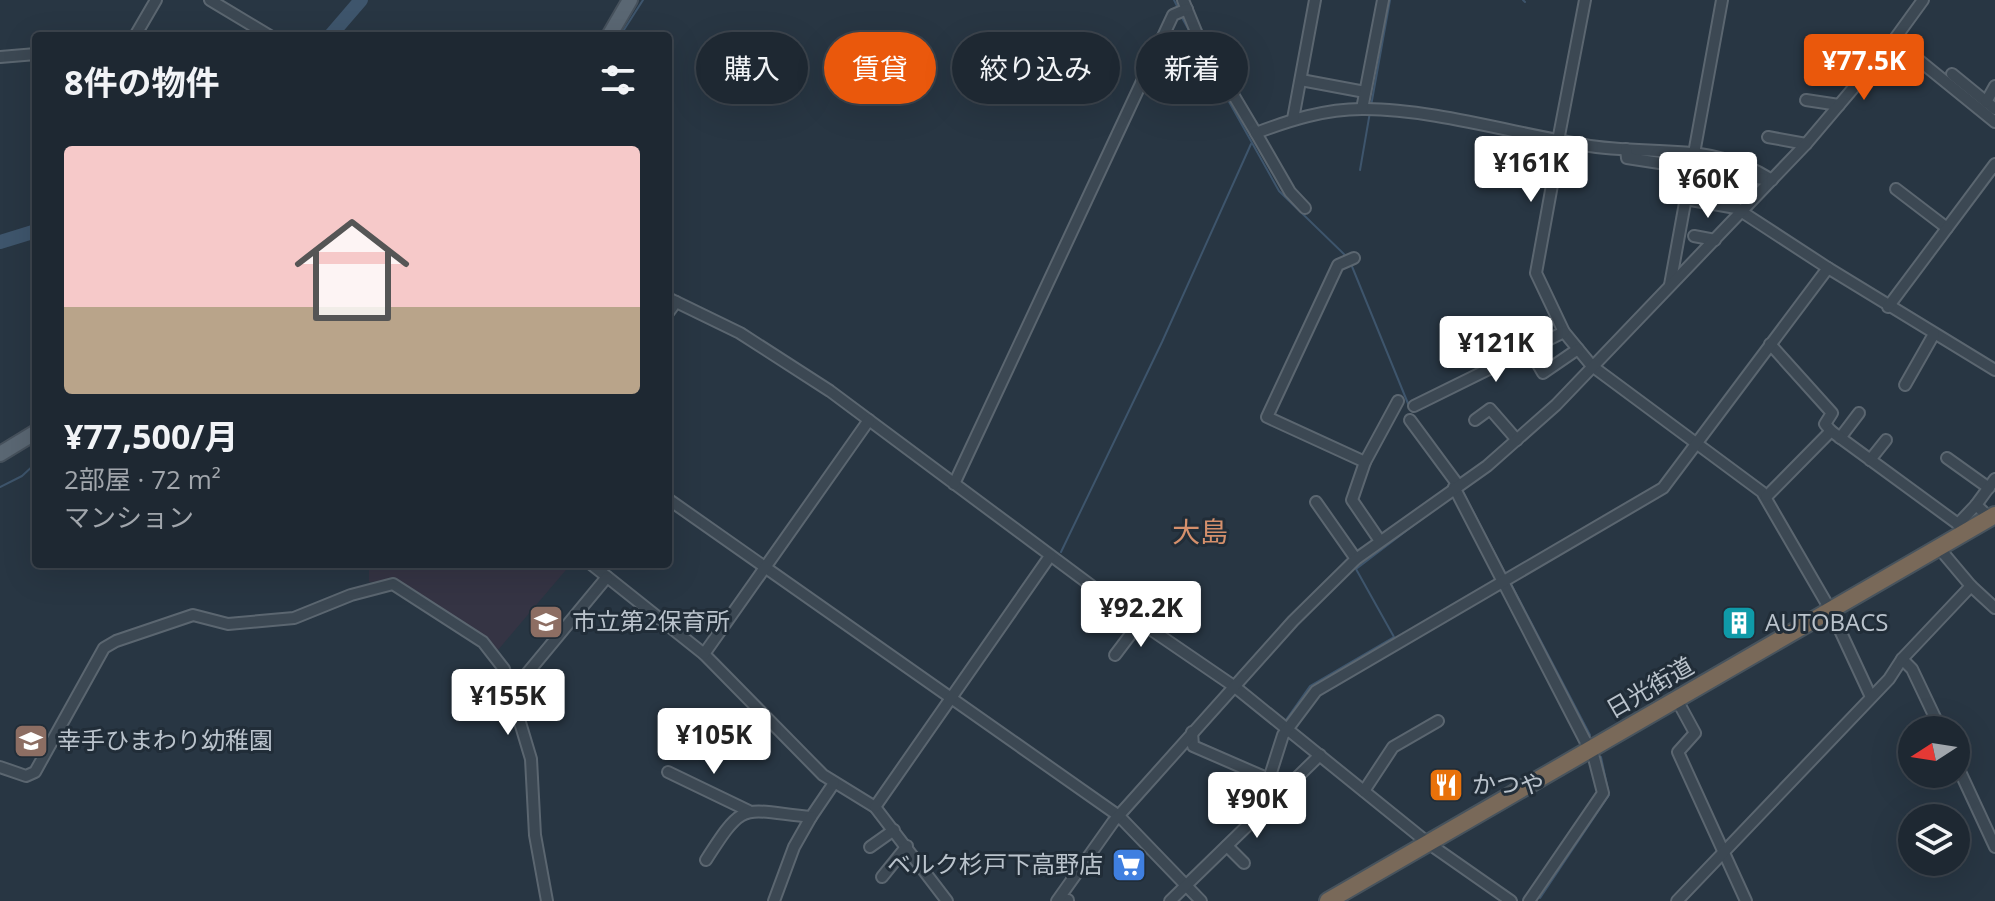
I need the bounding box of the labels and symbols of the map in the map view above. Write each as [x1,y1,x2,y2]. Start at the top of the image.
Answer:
pin: ¥77.5K [1799,34,1929,102]
pin: ¥161K [1475,136,1587,204]
pin: ¥60K [1661,152,1755,220]
pin: ¥121K [1440,316,1552,384]
district label: 大島 [1172,512,1228,550]
pin: ¥92.2K [1076,581,1206,649]
school or university icon: 市立第2保育所 [527,603,565,641]
place label: 市立第2保育所 [572,604,730,637]
building icon: AUTOBACS [1720,604,1758,642]
place label: AUTOBACS [1765,605,1889,638]
street label: 日光街道 [1599,648,1699,725]
pin: ¥155K [452,669,564,737]
pin: ¥105K [658,708,770,776]
north arrow [1898,716,1970,788]
school or university icon: 幸手ひまわり幼稚園 [12,722,50,760]
place label: 幸手ひまわり幼稚園 [57,723,273,756]
restaurant icon: かつや [1427,766,1465,804]
place label: かつや [1472,767,1544,800]
pin: ¥90K [1210,772,1304,840]
supermarket icon: ベルク杉戸下高野店 [1110,846,1148,884]
place label: ベルク杉戸下高野店 [887,847,1103,880]

